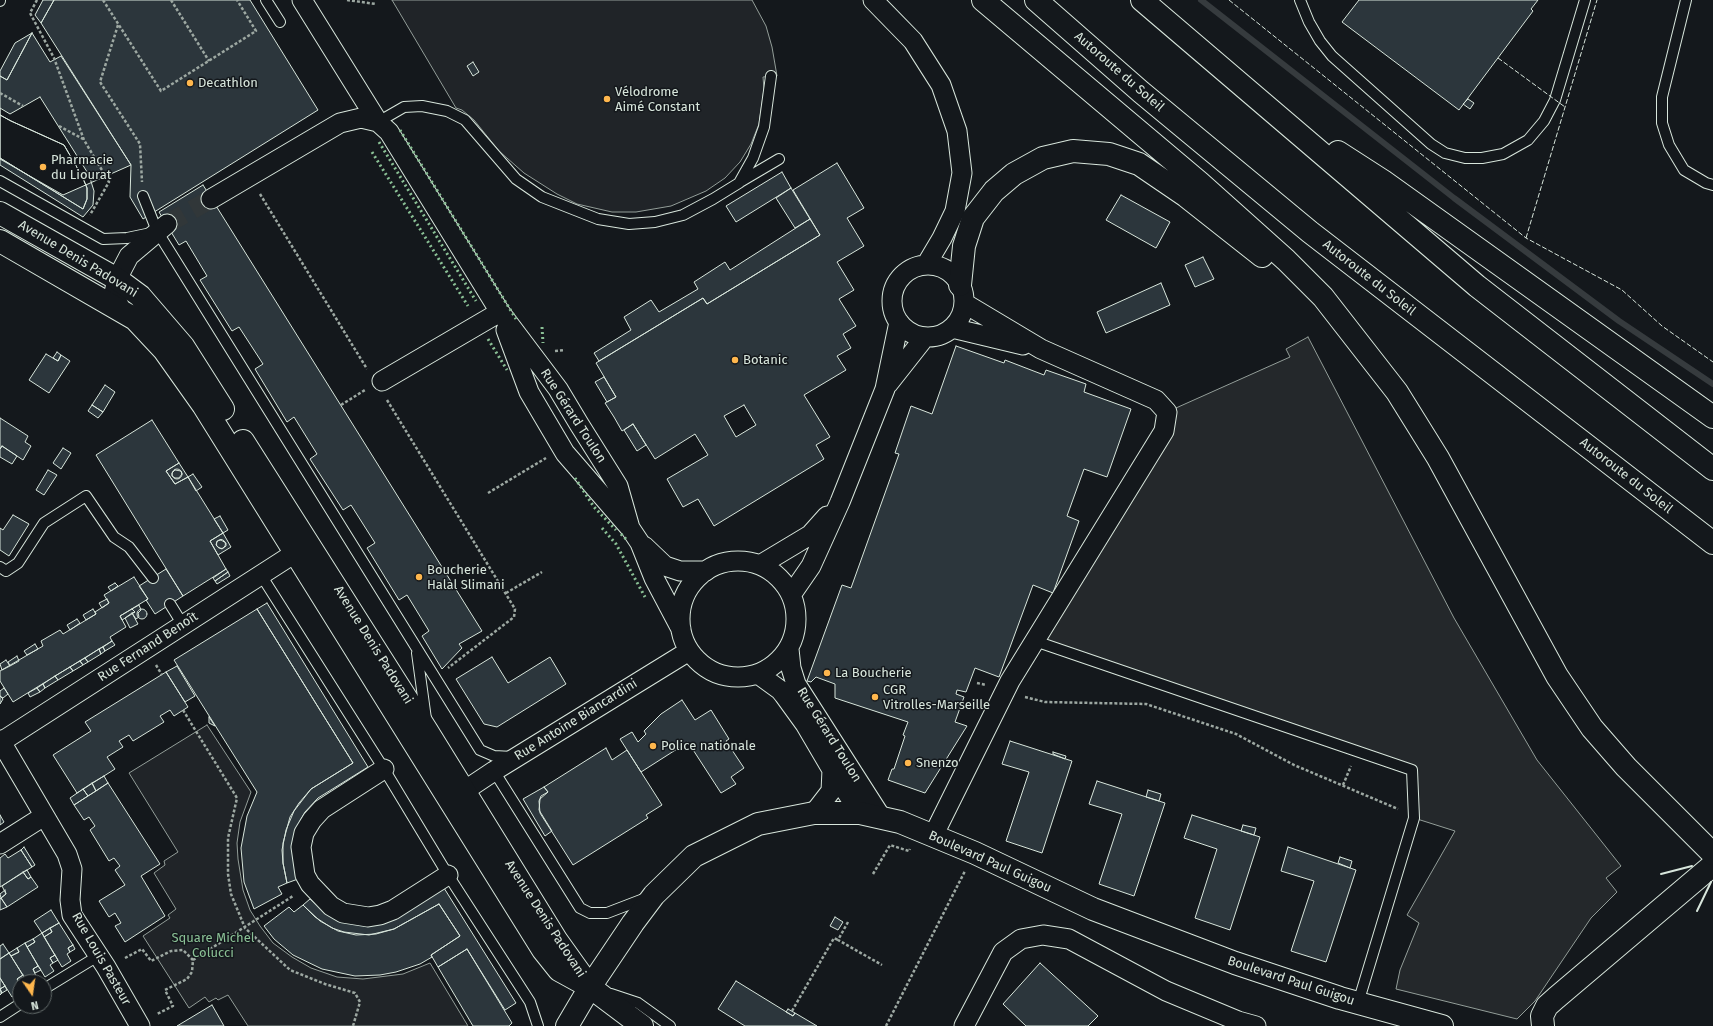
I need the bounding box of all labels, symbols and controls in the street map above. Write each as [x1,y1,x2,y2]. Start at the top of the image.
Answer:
street label: Autoroute du Soleil [1071,29,1167,115]
place label: Decathlon [198,75,258,91]
marker: Decathlon [185,78,195,88]
place label: Vélodrome Aimé Constant [615,84,700,115]
marker: Vélodrome Aimé Constant [602,94,612,104]
place label: Pharmacie du Liourat [51,152,113,183]
marker: Pharmacie du Liourat [38,162,48,172]
street label: Avenue Denis Padovani [15,217,141,301]
street label: Autoroute du Soleil [1319,237,1419,319]
place label: Botanic [743,352,788,368]
marker: Botanic [730,355,740,365]
street label: Rue Gérard Toulon [537,366,609,466]
street label: Autoroute du Soleil [1576,435,1676,517]
place label: Boucherie Halal Slimani [427,562,505,593]
marker: Boucherie Halal Slimani [414,572,424,582]
street label: Avenue Denis Padovani [330,583,416,707]
street label: Rue Fernand Benoît [95,609,201,685]
place label: La Boucherie [835,665,912,681]
marker: La Boucherie [822,668,832,678]
street label: Rue Antoine Biancardini [512,676,640,764]
place label: CGR Vitrolles-Marseille [883,682,990,713]
street label: Rue Gérard Toulon [794,685,864,785]
marker: CGR Vitrolles-Marseille [870,692,880,702]
place label: Police nationale [661,738,756,754]
marker: Police nationale [648,741,658,751]
place label: Snenzo [916,755,959,771]
marker: Snenzo [903,758,913,768]
street label: Boulevard Paul Guigou [926,828,1054,896]
street label: Avenue Denis Padovani [501,857,589,981]
street label: Rue Louis Pasteur [68,910,134,1008]
park label: Square Michel Colucci [171,930,255,961]
street label: Boulevard Paul Guigou [1225,953,1357,1009]
north arrow [12,974,52,1014]
text: N [30,998,40,1012]

